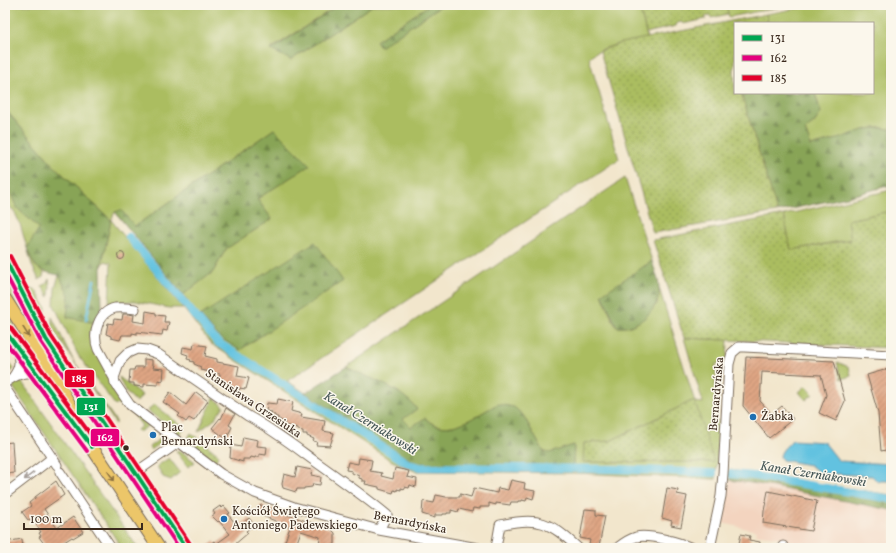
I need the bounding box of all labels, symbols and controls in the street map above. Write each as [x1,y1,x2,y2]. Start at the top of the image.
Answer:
legend [734,22,874,94]
text: 131 [770,31,785,47]
text: 162 [770,51,787,67]
text: 185 [770,71,787,87]
one-way arrow [22,326,30,337]
street label: Bernardyńska [706,356,728,432]
street label: Stanisława Grzesiuka [202,366,304,442]
line badge: 185 [64,369,95,388]
text: 185 [71,372,87,387]
water label: Kanał Czerniakowski [320,388,421,460]
line badge: 131 [76,397,106,416]
text: 131 [84,400,98,415]
place label: Żabka [761,409,794,425]
marker: Żabka [748,412,758,422]
place label: Plac Bernardyński [161,420,233,450]
line badge: 162 [90,428,120,447]
marker: Plac Bernardyński [148,430,158,440]
text: 162 [97,431,113,446]
unlabelled marker [121,443,131,453]
water label: Kanał Czerniakowski [759,458,868,492]
one-way arrow [107,470,115,481]
one-way arrow [23,472,34,480]
place label: Kościół Świętego Antoniego Padewskiego [232,503,358,534]
scale bar [24,505,142,531]
street label: Bernardyńska [372,508,448,538]
text: 100 m [30,512,63,528]
marker: Kościół Świętego Antoniego Padewskiego [219,514,229,524]

